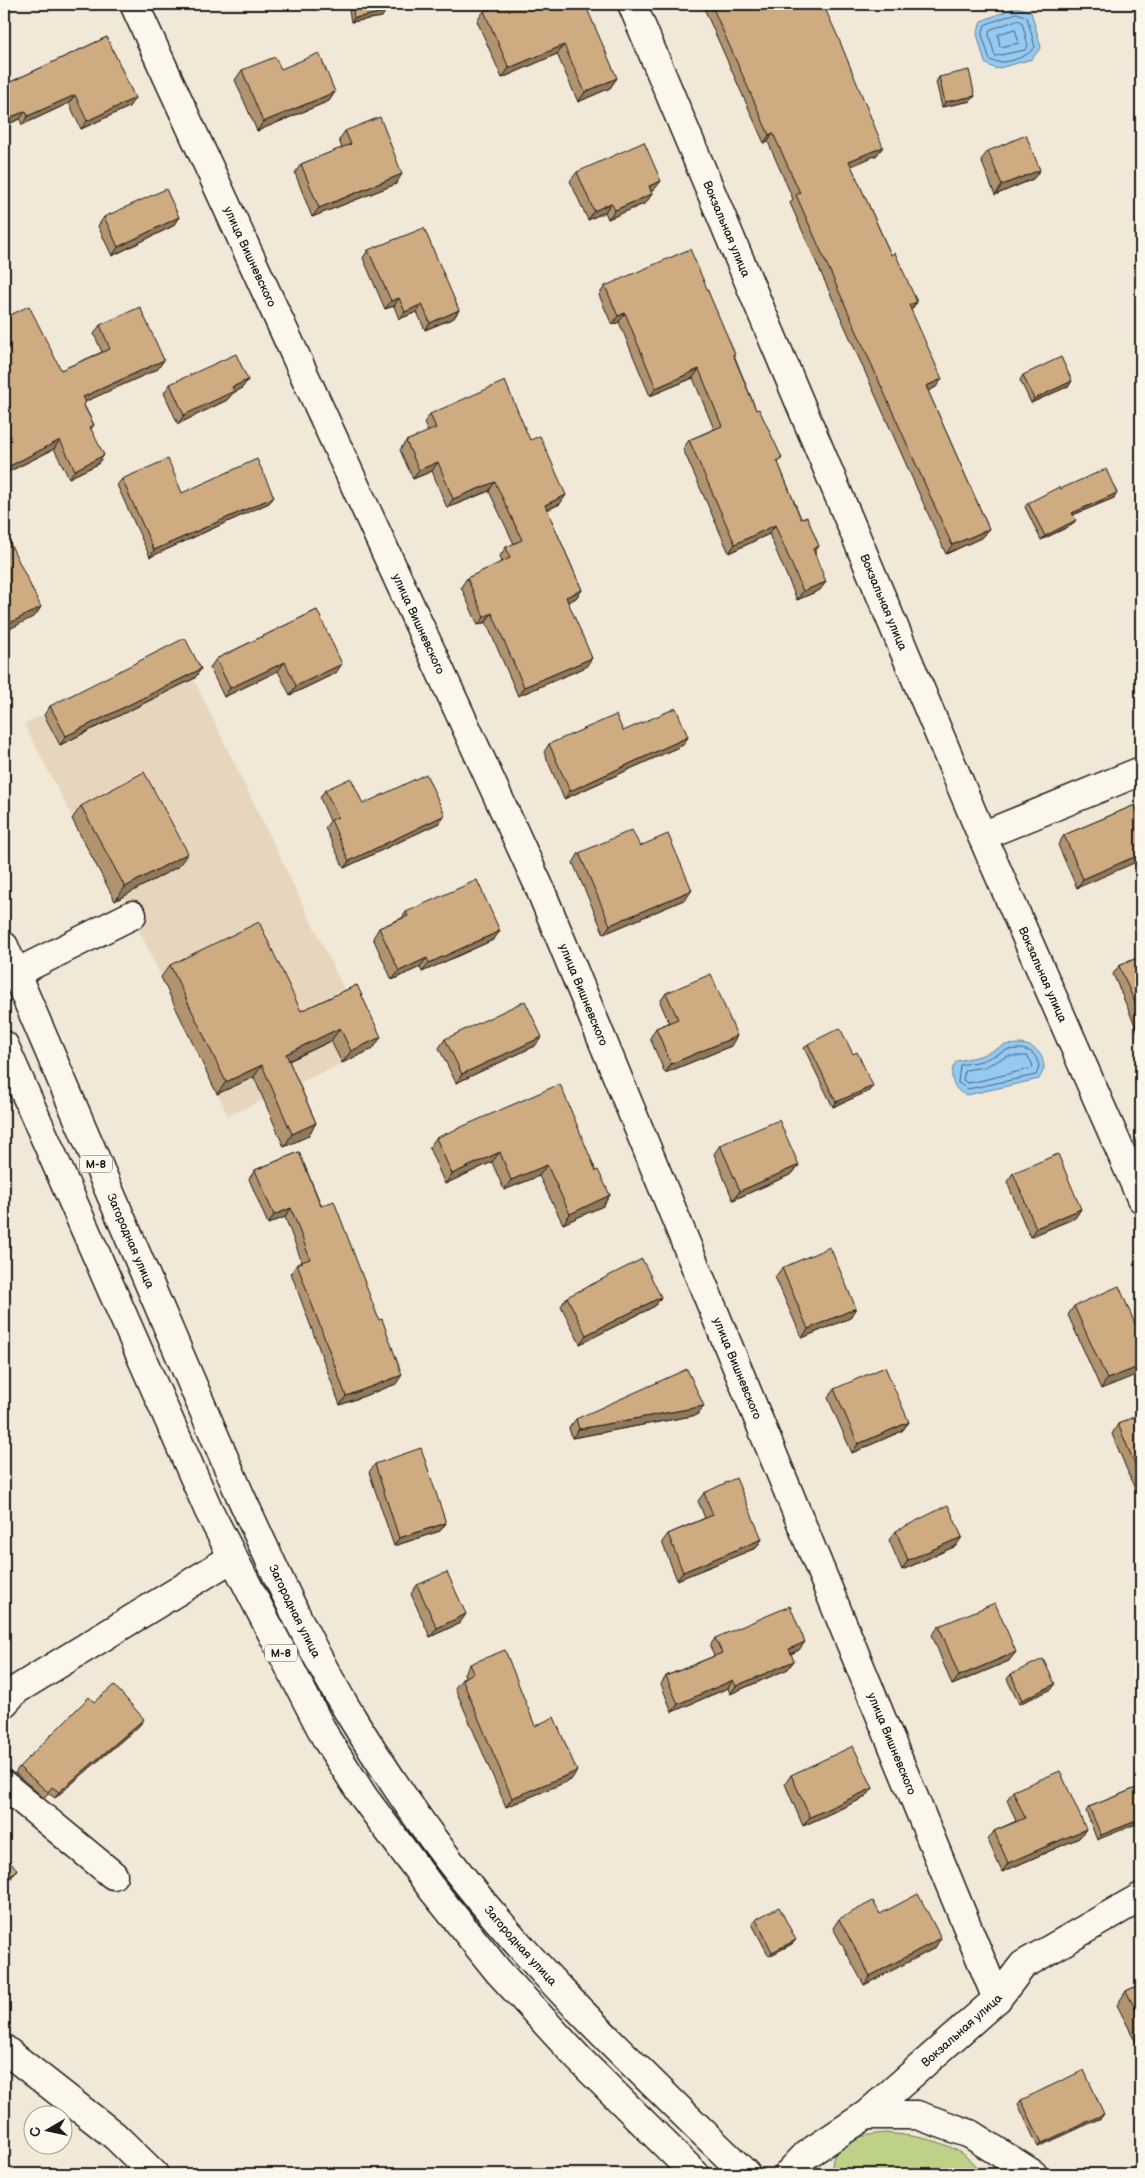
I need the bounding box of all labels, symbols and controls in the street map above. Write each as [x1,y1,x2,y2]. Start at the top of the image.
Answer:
street label: Вокзальная улица [699,179,753,279]
street label: улица Вишневского [220,204,279,309]
street label: Вокзальная улица [856,552,910,653]
street label: улица Вишневского [389,571,448,677]
street label: Вокзальная улица [1015,925,1070,1025]
street label: улица Вишневского [555,942,611,1048]
road number: М-8 [80,1156,112,1172]
street label: Загородная улица [103,1191,157,1291]
street label: улица Вишневского [709,1315,765,1422]
street label: Загородная улица [265,1562,324,1661]
road number: М-8 [265,1645,297,1662]
street label: улица Вишневского [864,1691,919,1797]
street label: Загородная улица [481,1903,560,1989]
street label: Вокзальная улица [918,1991,1006,2070]
north arrow [22,2106,72,2156]
text: С [26,2126,45,2138]

